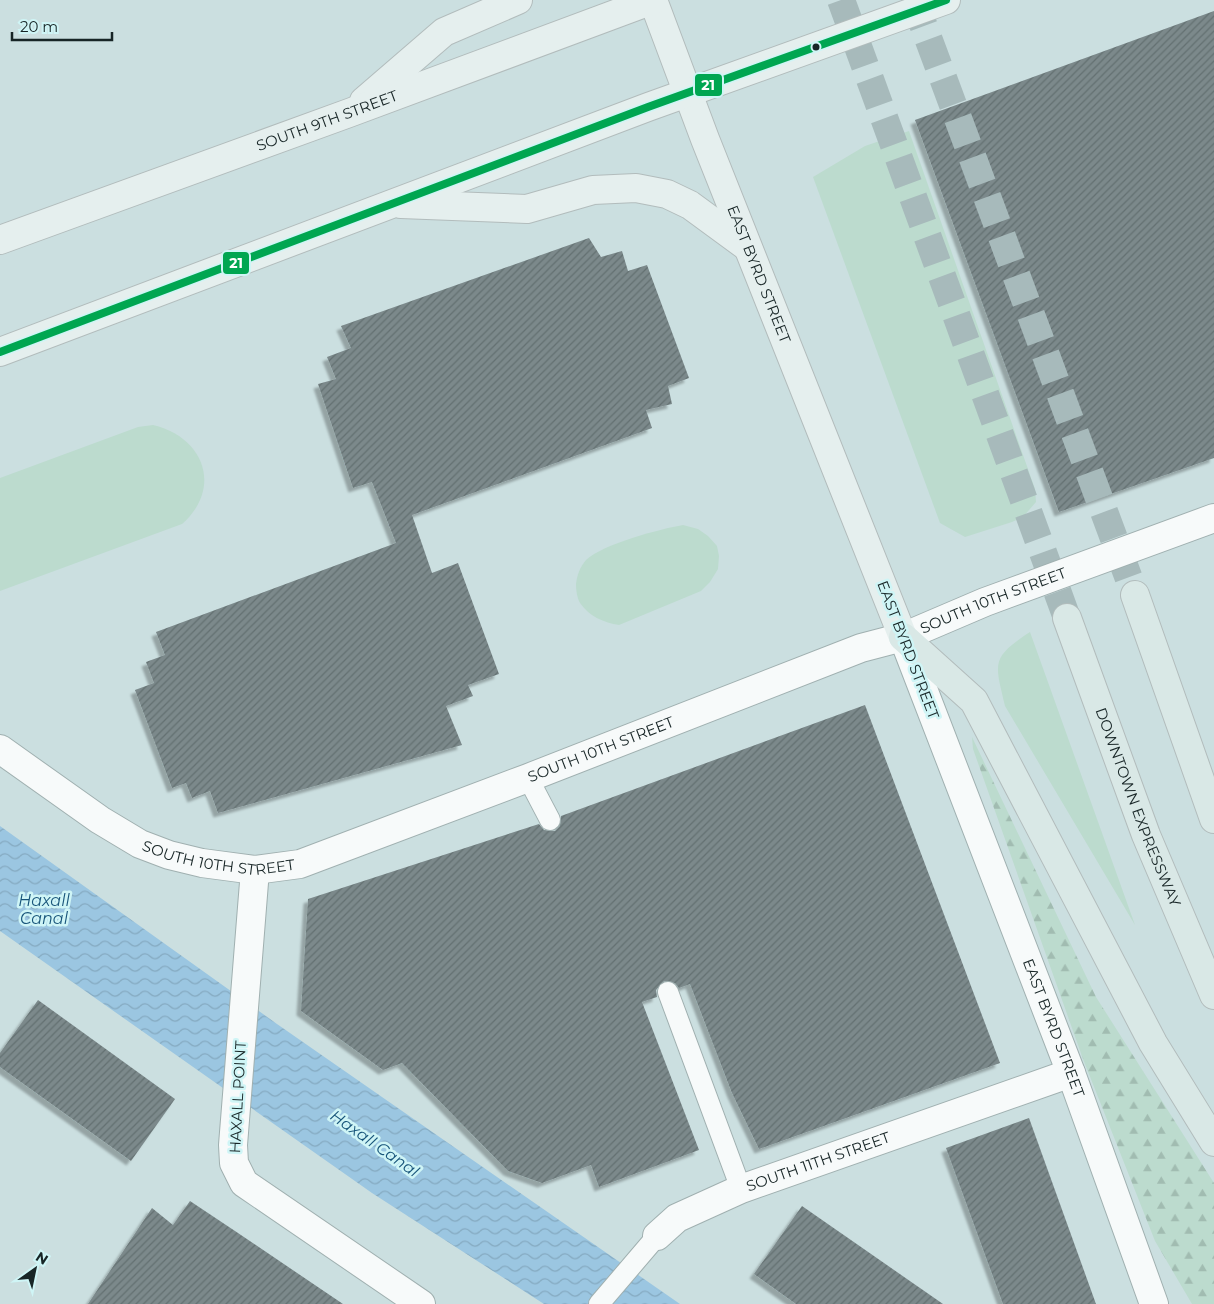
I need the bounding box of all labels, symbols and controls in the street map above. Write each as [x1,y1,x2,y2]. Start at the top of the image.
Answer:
scale bar [12,10,112,42]
text: 20 m [20,17,58,36]
unlabelled marker [811,42,821,52]
line badge: 21 [694,73,723,97]
text: 21 [701,76,715,94]
street label: SOUTH 9TH STREET [254,86,400,155]
street label: EAST BYRD STREET [723,202,795,346]
line badge: 21 [222,251,250,275]
text: 21 [229,254,243,272]
street label: SOUTH 10TH STREET [917,563,1069,638]
street label: EAST BYRD STREET [873,578,944,722]
street label: DOWNTOWN EXPRESSWAY [1091,705,1186,910]
street label: SOUTH 10TH STREET [525,712,677,786]
street label: SOUTH 10TH STREET [140,836,296,879]
water label: Haxall Canal [18,891,70,928]
street label: EAST BYRD STREET [1019,956,1089,1100]
street label: HAXALL POINT [225,1040,250,1154]
water label: Haxall Canal [327,1106,423,1181]
street label: SOUTH 11TH STREET [744,1127,893,1195]
north arrow [10,1244,60,1294]
text: N [32,1247,52,1269]

